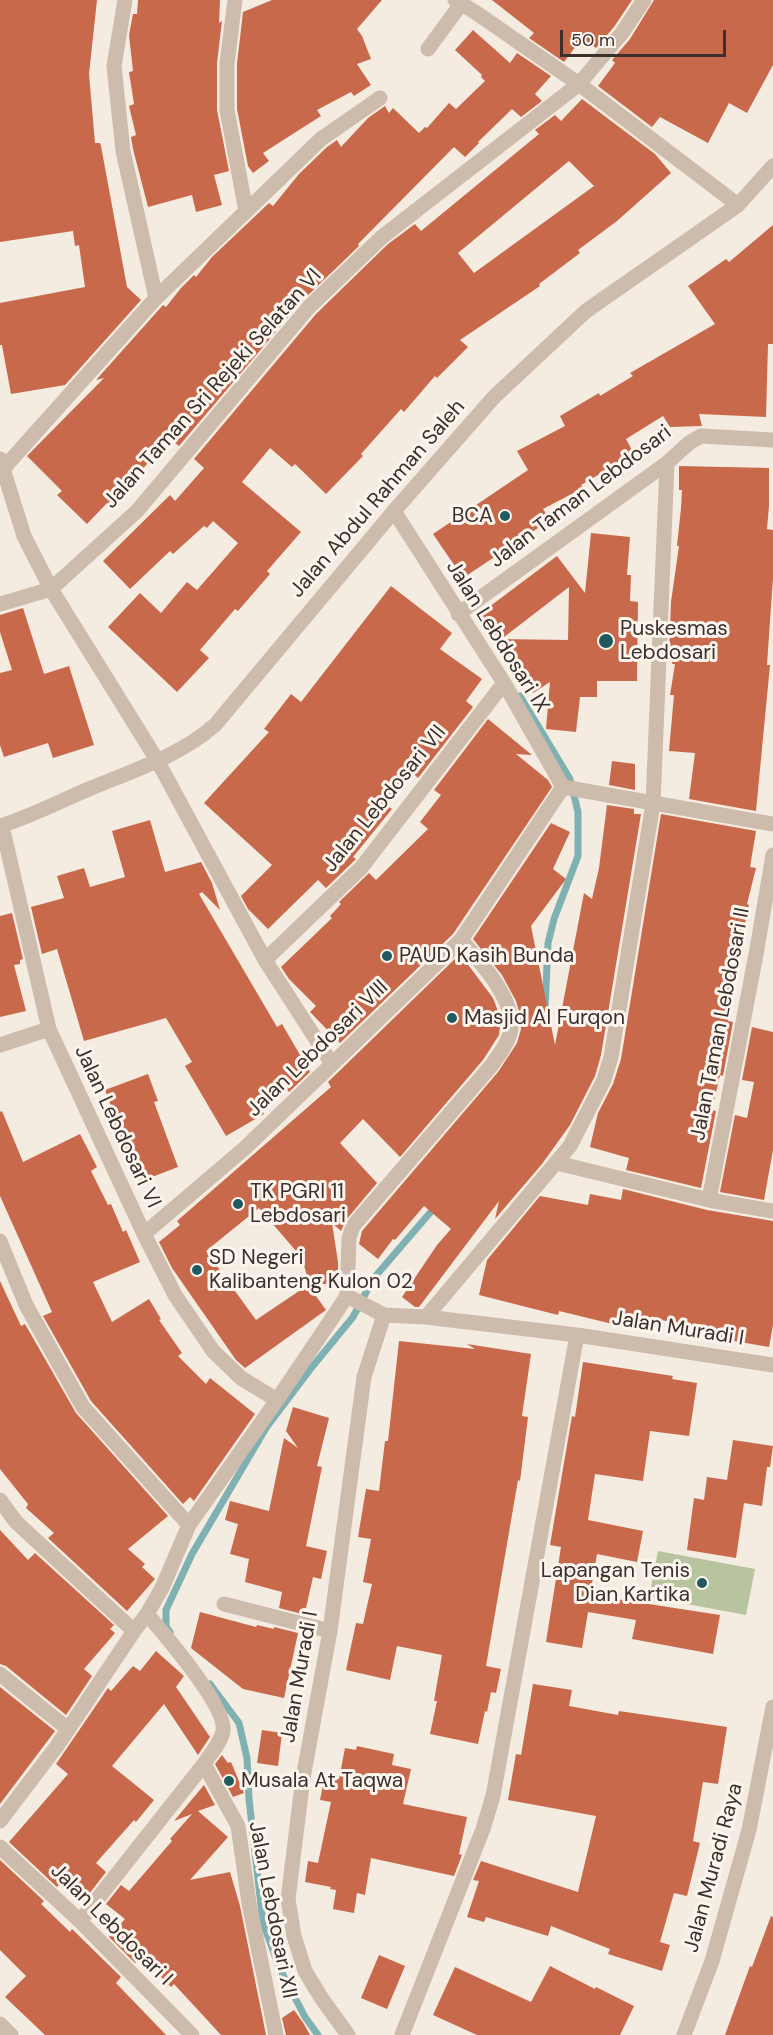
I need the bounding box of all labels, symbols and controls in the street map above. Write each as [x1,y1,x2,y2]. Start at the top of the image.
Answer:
scale bar [563,18,730,56]
text: 50 m [571,28,615,52]
street label: Jalan Taman Sri Rejeki Selatan VI [99,264,327,514]
street label: Jalan Abdul Rahman Saleh [285,395,471,603]
street label: Jalan Taman Lebdosari [485,420,677,574]
place label: BCA [452,503,493,529]
marker: BCA [498,509,512,523]
street label: Jalan Lebdosari IX [440,556,554,718]
place label: Puskesmas Lebdosari [620,616,728,666]
marker: Puskesmas Lebdosari [597,632,615,650]
street label: Jalan Lebdosari VII [318,721,452,877]
street label: Jalan Taman Lebdosari II [686,905,756,1143]
place label: PAUD Kasih Bunda [399,943,574,969]
marker: PAUD Kasih Bunda [380,949,394,963]
street label: Jalan Lebdosari VIII [242,975,394,1123]
place label: Masjid Al Furqon [464,1005,625,1031]
marker: Masjid Al Furqon [445,1011,459,1025]
street label: Jalan Lebdosari VI [68,1042,166,1212]
place label: TK PGRI 11 Lebdosari [250,1179,346,1229]
marker: TK PGRI 11 Lebdosari [231,1197,245,1211]
place label: SD Negeri Kalibanteng Kulon 02 [209,1245,413,1295]
marker: SD Negeri Kalibanteng Kulon 02 [190,1263,204,1277]
street label: Jalan Muradi I [610,1306,746,1352]
place label: Lapangan Tenis Dian Kartika [541,1558,690,1608]
marker: Lapangan Tenis Dian Kartika [695,1576,709,1590]
street label: Jalan Muradi I [276,1609,324,1745]
place label: Musala At Taqwa [241,1768,403,1794]
marker: Musala At Taqwa [222,1774,236,1788]
street label: Jalan Muradi Raya [679,1781,749,1955]
street label: Jalan Lebdosari XII [242,1819,302,2001]
street label: Jalan Lebdosari I [45,1859,177,1991]

